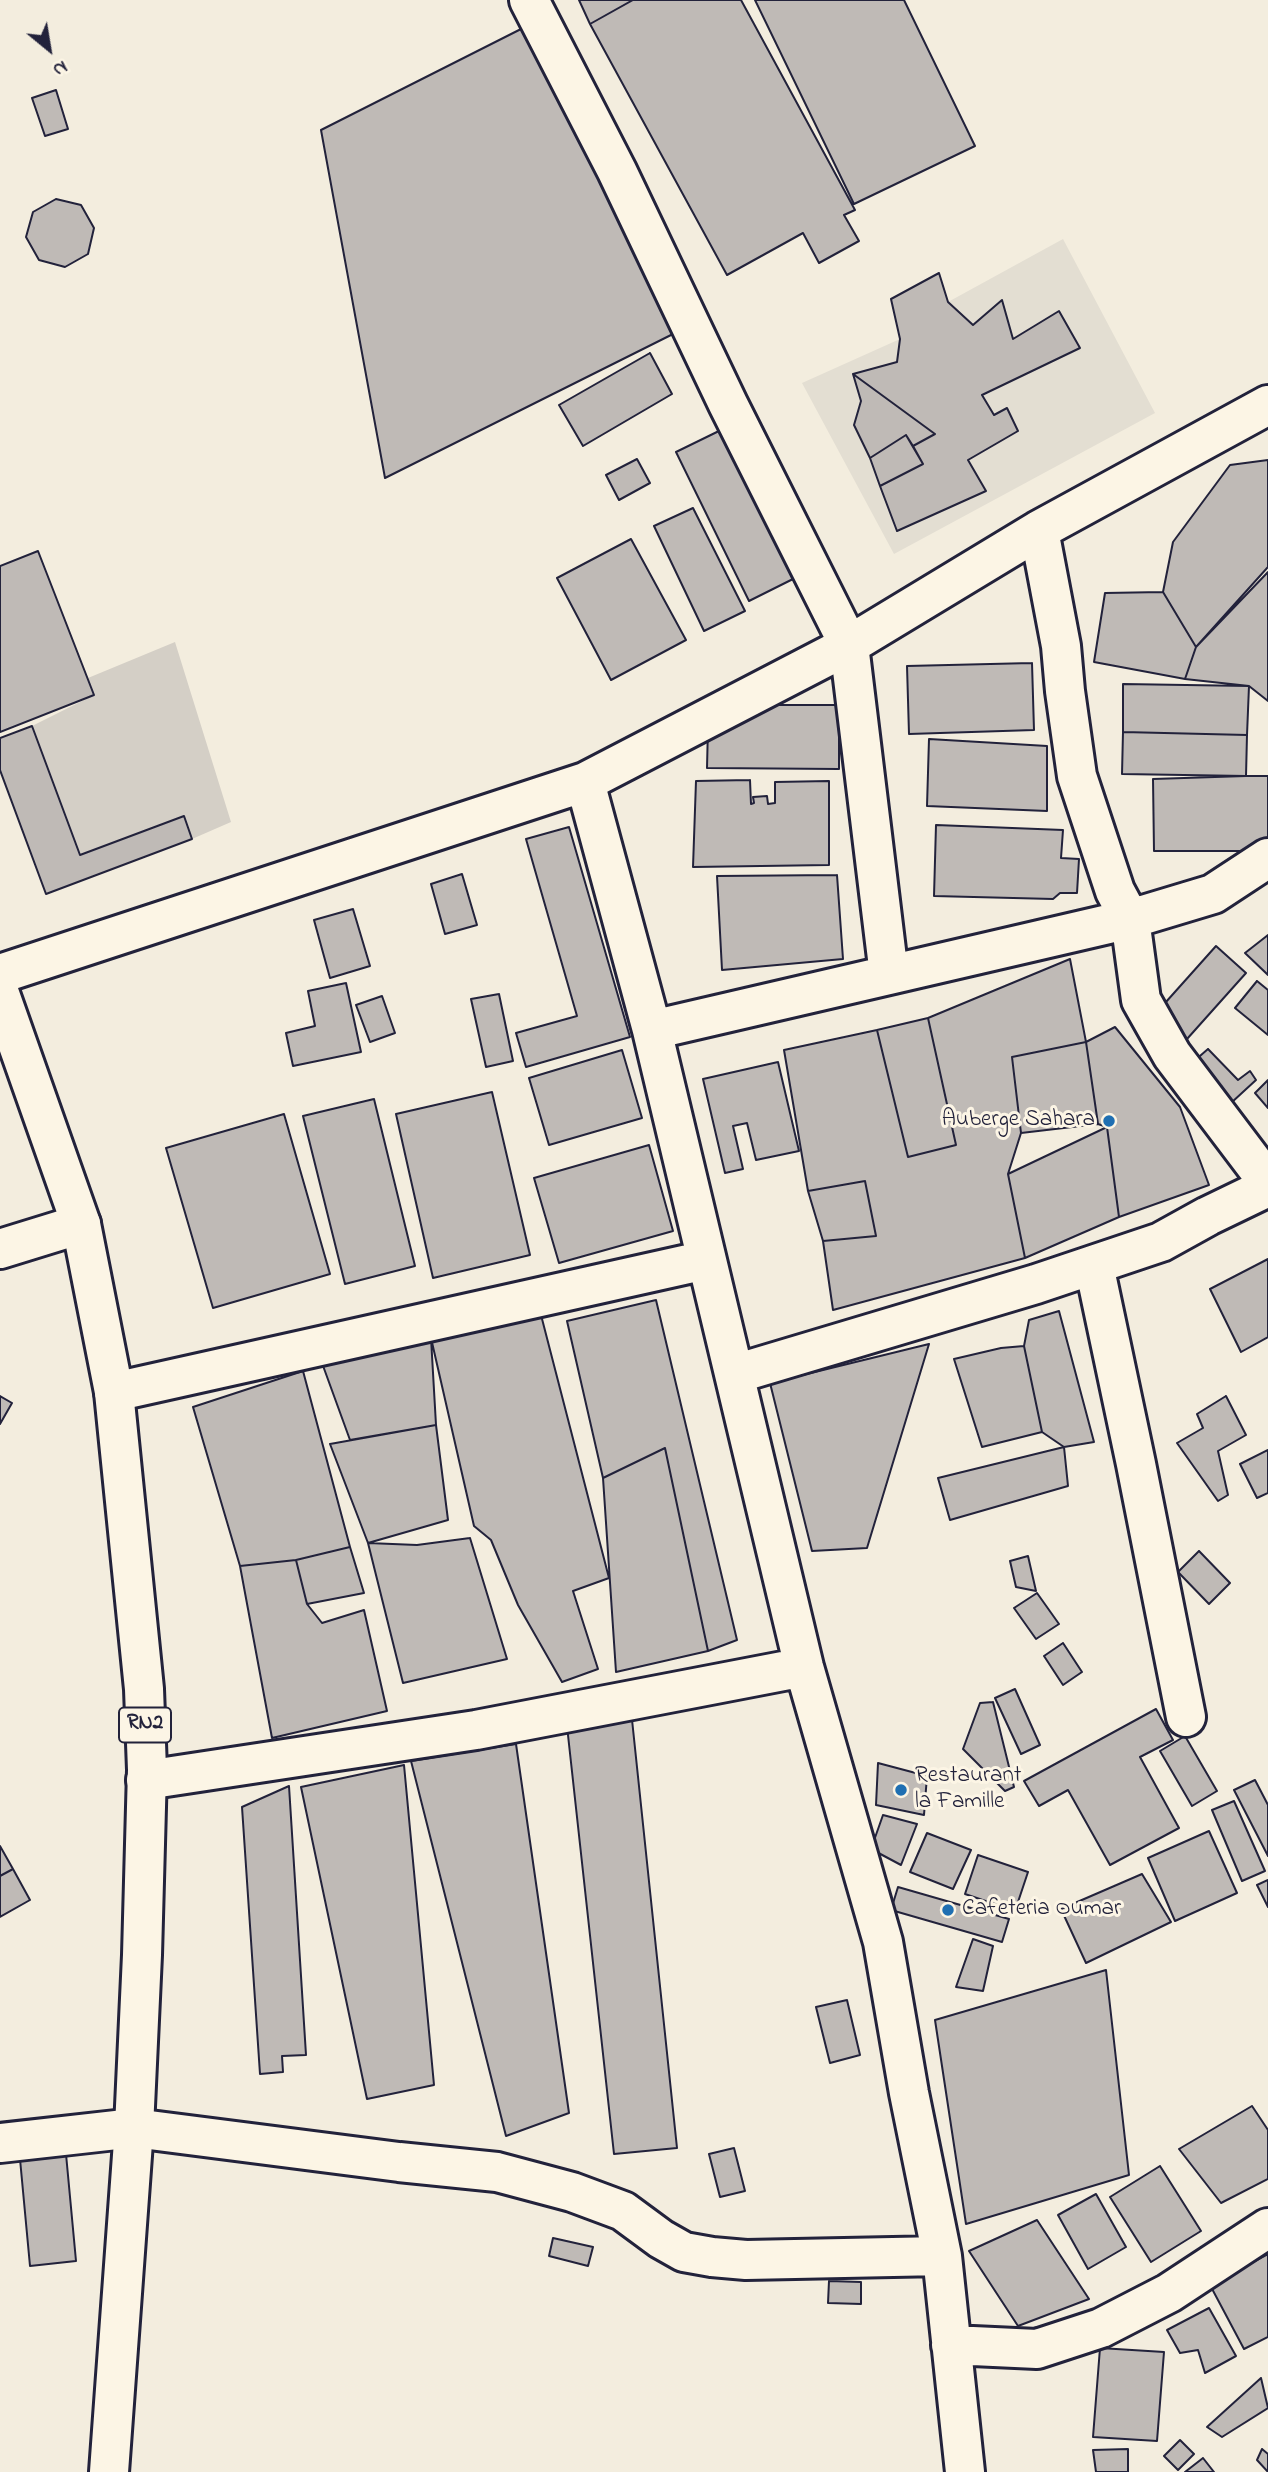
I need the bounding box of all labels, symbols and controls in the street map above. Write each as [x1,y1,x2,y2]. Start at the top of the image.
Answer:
north arrow [14,14,84,84]
text: N [47,53,72,83]
place label: Auberge Sahara [942,1107,1095,1135]
marker: Auberge Sahara [1101,1113,1117,1129]
road number: RN2 [119,1708,171,1742]
place label: Restaurant la Famille [915,1763,1022,1817]
marker: Restaurant la Famille [893,1782,909,1798]
place label: Cafeteria Oumar [962,1896,1121,1924]
marker: Cafeteria Oumar [940,1902,956,1918]

